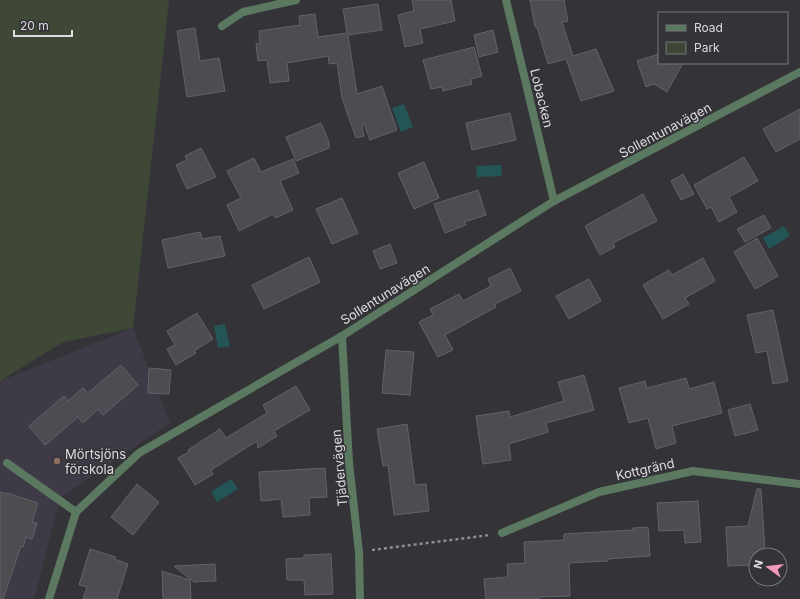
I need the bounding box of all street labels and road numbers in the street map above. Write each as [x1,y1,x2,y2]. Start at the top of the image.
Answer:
street label: Lobacken [527,67,557,129]
street label: Sollentunavägen [616,99,714,161]
street label: Sollentunavägen [337,260,433,328]
street label: Tjädervägen [328,429,350,507]
street label: Kottgränd [614,454,676,484]

